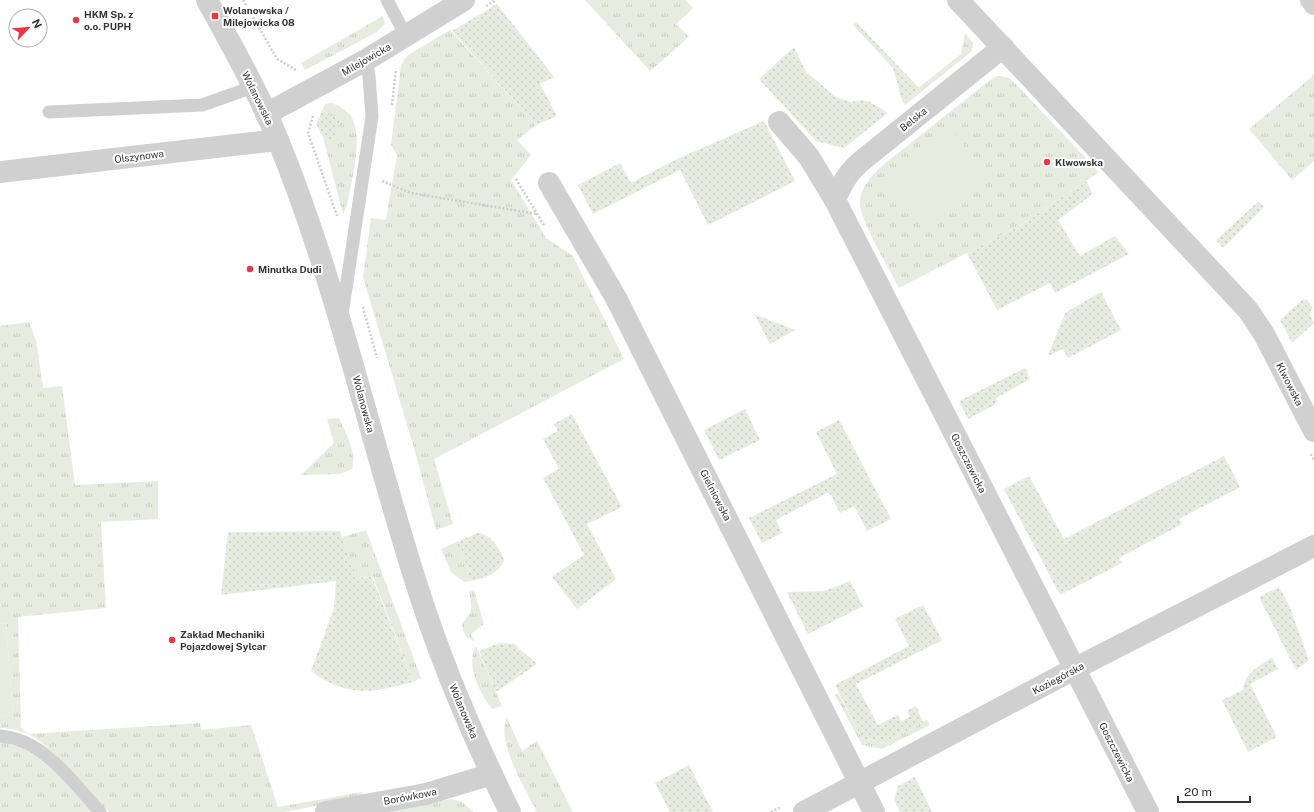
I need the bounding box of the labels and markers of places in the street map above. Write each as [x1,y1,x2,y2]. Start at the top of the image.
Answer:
place label: Wolanowska / Milejowicka 08 [223,4,295,28]
place label: HKM Sp. z o.o. PUPH [84,8,133,32]
marker: Wolanowska / Milejowicka 08 [210,11,220,21]
marker: HKM Sp. z o.o. PUPH [71,15,81,25]
place label: Klwowska [1055,156,1103,168]
marker: Klwowska [1042,157,1052,167]
place label: Minutka Dudi [258,263,322,275]
marker: Minutka Dudi [245,264,255,274]
place label: Zakład Mechaniki Pojazdowej Sylcar [180,628,267,652]
marker: Zakład Mechaniki Pojazdowej Sylcar [167,635,177,645]

